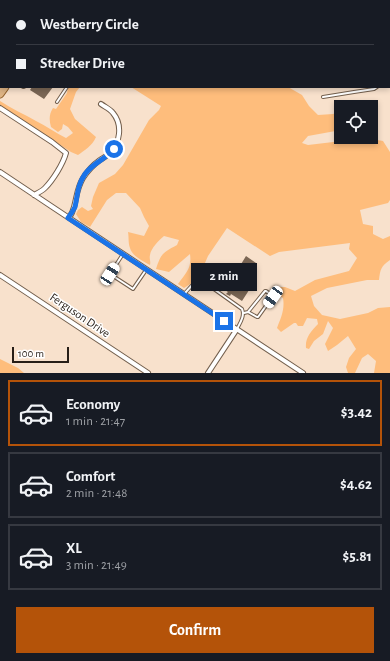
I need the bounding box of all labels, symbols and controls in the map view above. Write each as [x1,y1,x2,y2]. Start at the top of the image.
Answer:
text: Westberry Circle [40,17,139,32]
text: Strecker Drive [40,56,125,71]
map controls [334,100,378,144]
button: locate [334,100,378,144]
route start [105,140,123,158]
car [98,261,122,287]
callout: 2 min [191,263,257,291]
text: 2 min [210,270,238,283]
car [261,284,285,310]
street label: Ferguson Drive [48,291,112,339]
route end [215,312,233,330]
scale bar [12,345,69,364]
text: 100 m [18,348,44,359]
icon: car [18,395,54,431]
text: Economy [66,397,120,412]
text: $3.42 [341,405,372,420]
text: 1 min · 21:47 [66,415,125,428]
icon: car [18,467,54,503]
text: Comfort [66,469,115,484]
text: $4.62 [340,477,372,492]
text: 2 min · 21:48 [66,487,127,500]
icon: car [18,539,54,575]
text: XL [66,541,82,556]
text: $5.81 [343,549,372,564]
text: 3 min · 21:49 [66,559,127,572]
button: Confirm [16,607,374,653]

